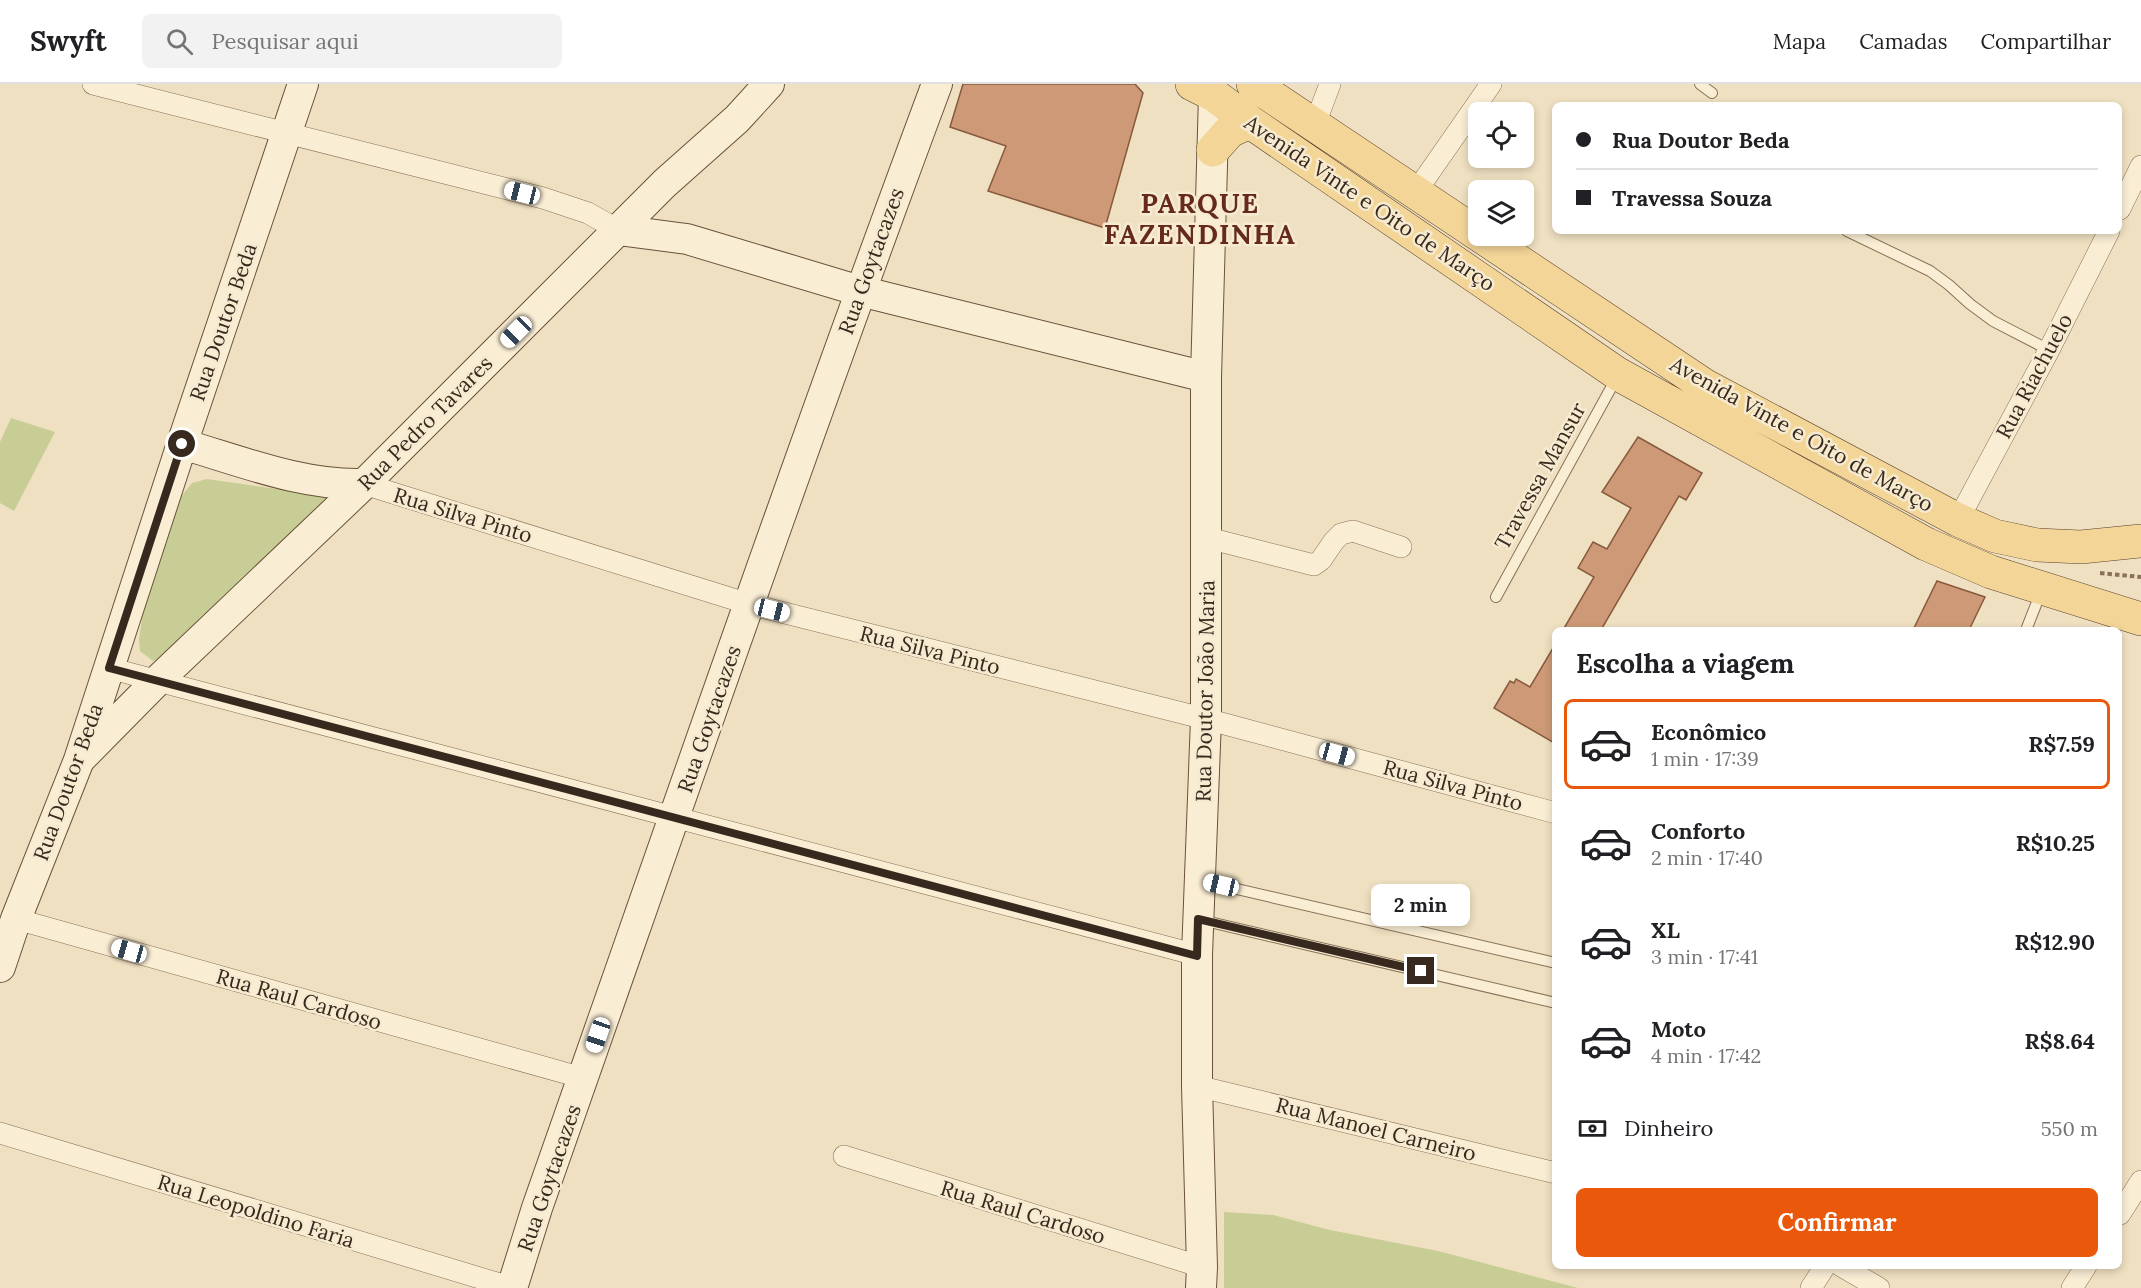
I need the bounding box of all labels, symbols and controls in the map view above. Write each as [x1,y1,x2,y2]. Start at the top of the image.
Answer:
search box [142,14,562,68]
text: Swyft [30,23,106,59]
icon: search [163,25,196,58]
text: Pesquisar aqui [211,27,359,55]
text: Mapa [1773,28,1826,55]
text: Camadas [1859,28,1947,55]
text: Compartilhar [1980,28,2111,55]
map controls [1468,102,1534,246]
button: locate [1468,102,1534,168]
street label: Avenida Vinte e Oito de Março [1239,108,1501,297]
text: Rua Doutor Beda [1612,126,1789,154]
car [502,180,542,206]
button: layers [1468,180,1534,246]
street label: Rua Goytacazes [832,184,910,338]
text: Travessa Souza [1612,184,1772,212]
district label: PARQUE FAZENDINHA [1104,186,1296,251]
street label: Rua Doutor Beda [183,239,263,405]
street label: Rua Riachuelo [1990,309,2078,443]
car [497,313,535,351]
street label: Rua Pedro Tavares [352,350,498,496]
street label: Avenida Vinte e Oito de Março [1665,350,1938,518]
street label: Travessa Mansur [1488,397,1592,555]
route start [168,430,195,457]
street label: Rua Silva Pinto [390,481,536,549]
street label: Rua Doutor João Maria [1190,580,1220,802]
car [752,597,792,623]
street label: Rua Silva Pinto [857,620,1003,680]
street label: Rua Goytacazes [671,642,747,796]
text: Escolha a viagem [1576,646,1794,680]
street label: Rua Doutor Beda [27,700,109,864]
icon: car [1579,717,1633,771]
text: Econômico [1651,718,1766,746]
text: R$7.59 [2028,730,2095,758]
car [1317,741,1357,767]
text: 1 min · 17:39 [1651,746,1759,771]
street label: Rua Silva Pinto [1380,753,1526,817]
icon: car [1579,816,1633,870]
text: Conforto [1651,817,1745,845]
text: R$10.25 [2016,829,2095,857]
text: 2 min · 17:40 [1651,845,1763,870]
car [1201,872,1241,898]
callout: 2 min [1372,884,1470,926]
text: 2 min [1394,892,1447,917]
icon: car [1579,915,1633,969]
text: XL [1651,916,1680,944]
text: R$12.90 [2015,928,2095,956]
car [109,937,149,965]
text: 3 min · 17:41 [1651,944,1758,969]
route end [1407,957,1434,984]
street label: Rua Raul Cardoso [213,962,385,1036]
icon: car [1579,1014,1633,1068]
car [584,1015,612,1055]
text: Moto [1651,1015,1706,1043]
text: R$8.64 [2025,1027,2095,1055]
text: 4 min · 17:42 [1651,1043,1761,1068]
street label: Rua Manoel Carneiro [1273,1091,1479,1167]
street label: Rua Goytacazes [511,1101,587,1255]
icon: cash [1576,1112,1609,1145]
text: Dinheiro [1624,1114,1713,1142]
text: 550 m [2041,1116,2098,1141]
street label: Rua Leopoldino Faria [154,1168,358,1254]
street label: Rua Raul Cardoso [937,1174,1109,1250]
button: Confirmar [1576,1188,2098,1257]

